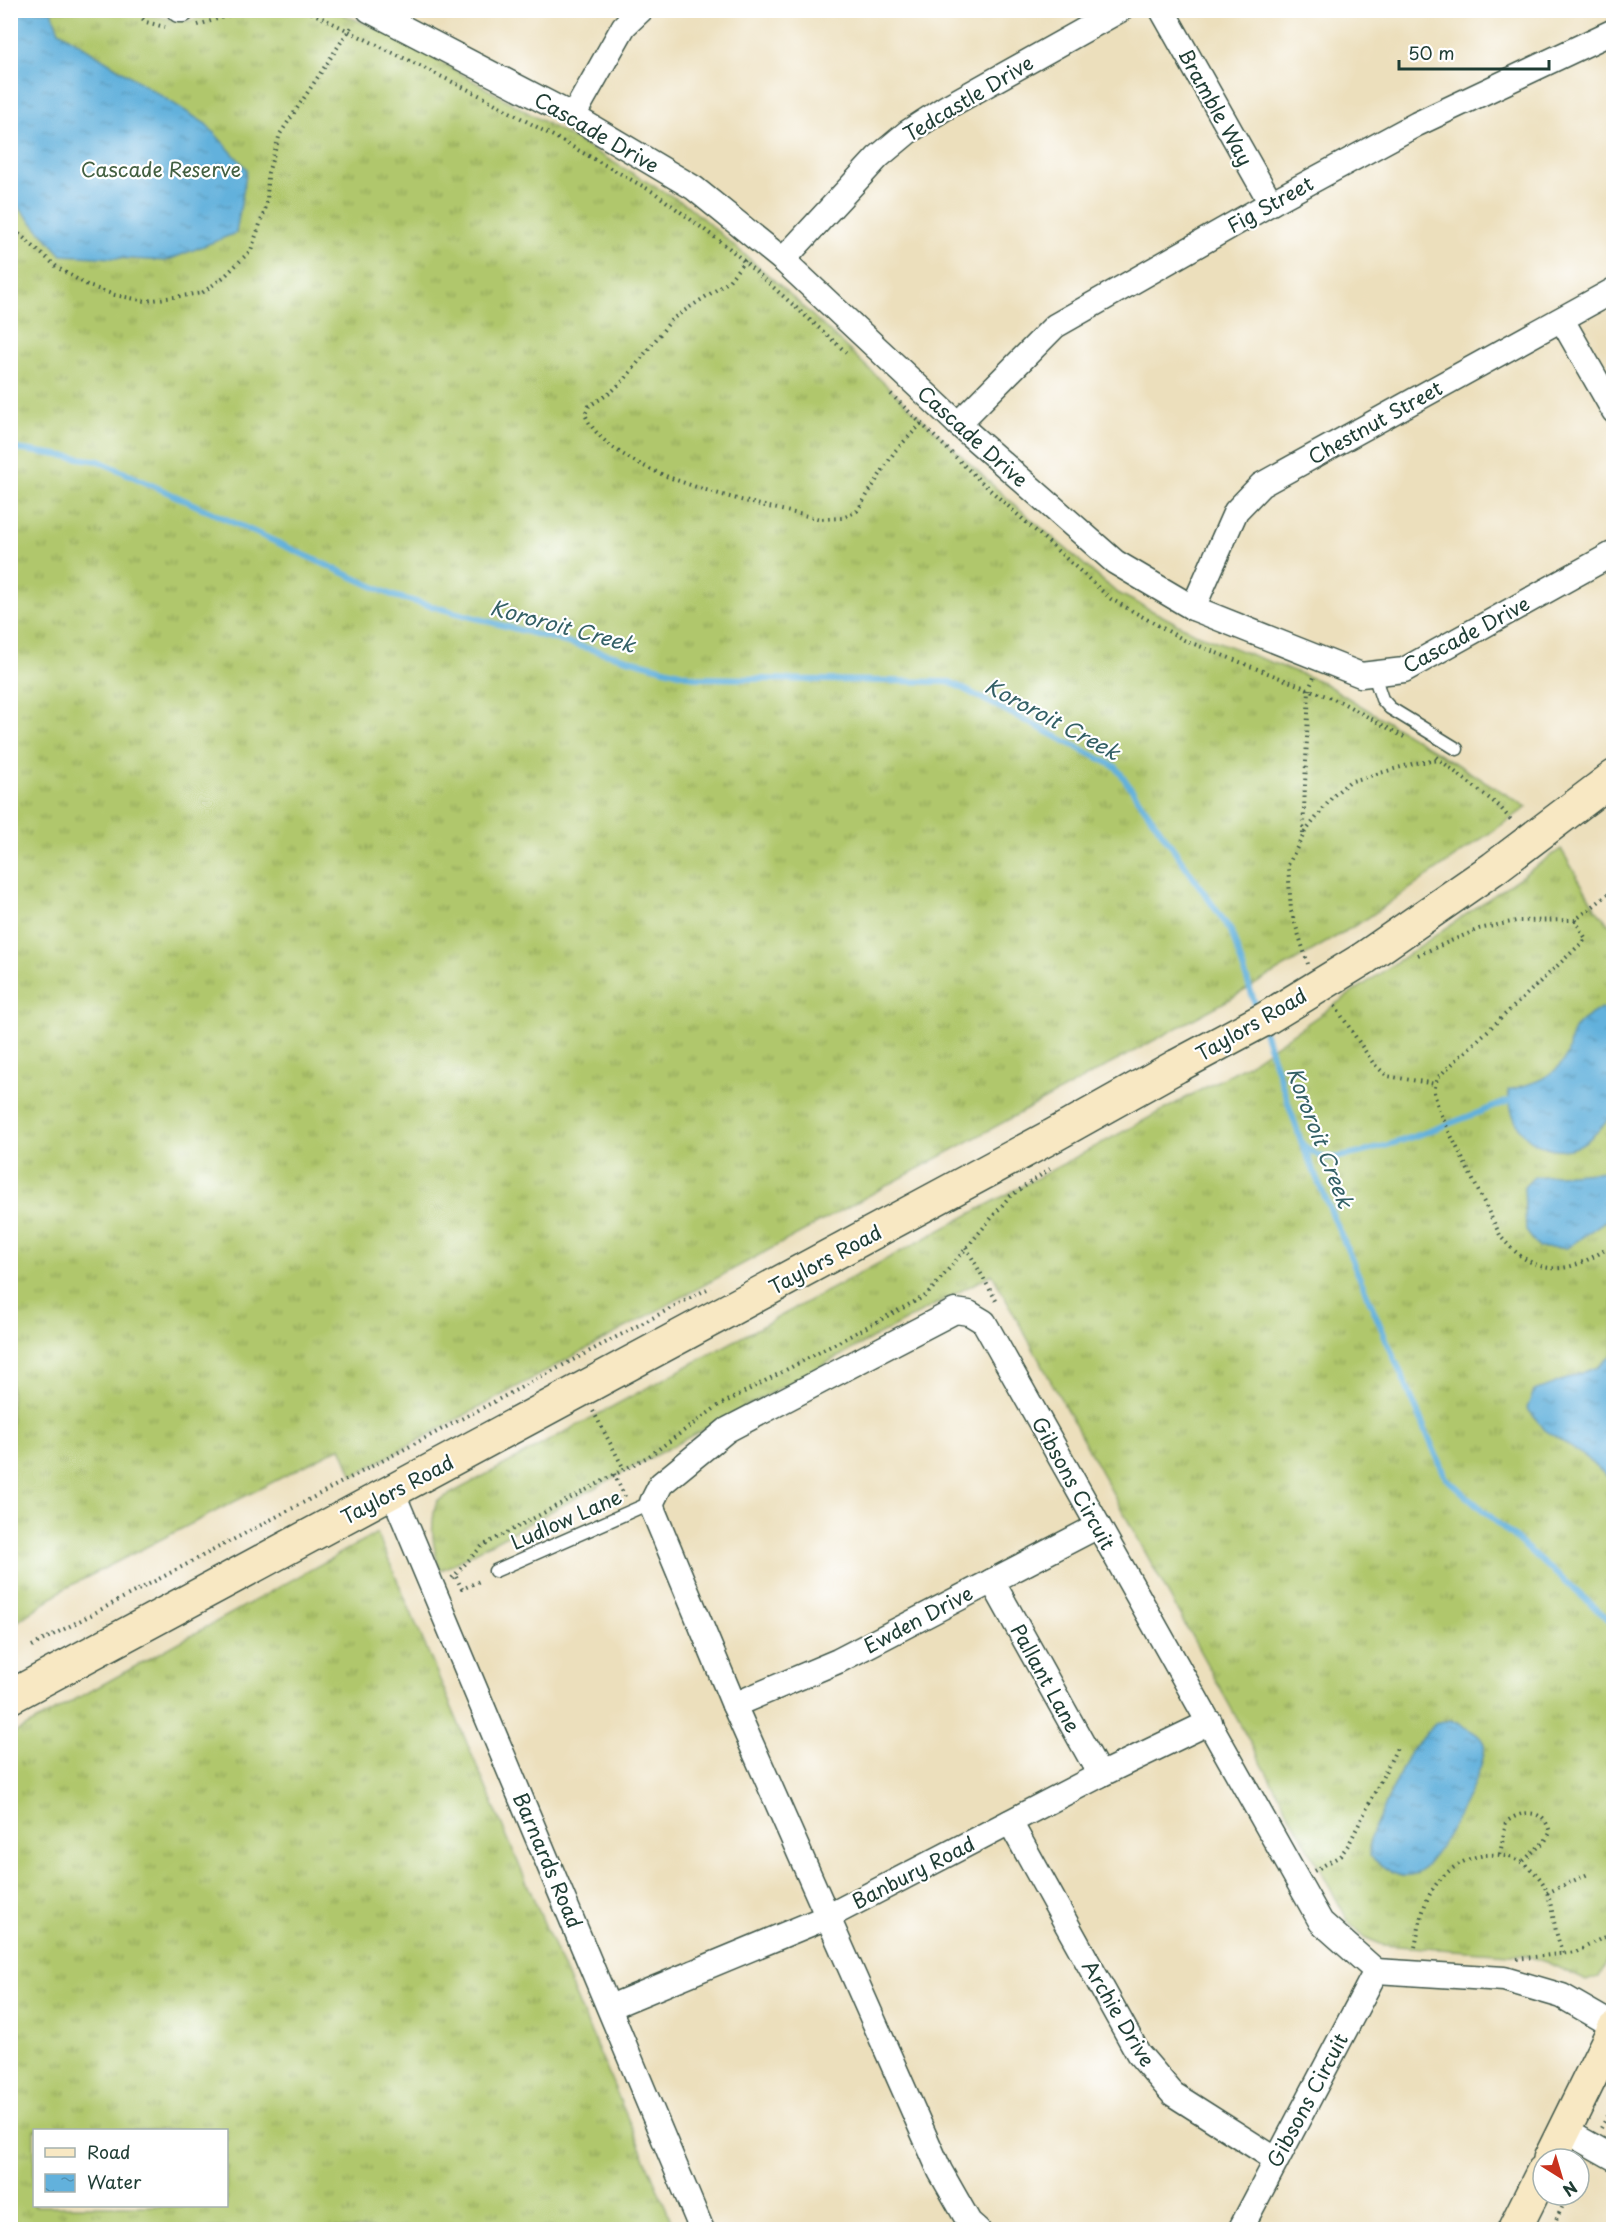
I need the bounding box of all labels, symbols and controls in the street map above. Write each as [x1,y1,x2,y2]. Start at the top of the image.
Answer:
scale bar [1399,33,1549,71]
text: 50 m [1408,39,1455,66]
street label: Bramble Way [1171,43,1261,171]
street label: Tedcastle Drive [897,47,1039,149]
street label: Cascade Drive [529,84,665,180]
park label: Cascade Reserve [81,154,241,184]
street label: Fig Street [1221,168,1319,240]
street label: Chestnut Street [1302,373,1448,471]
street label: Cascade Drive [911,378,1035,494]
street label: Cascade Drive [1397,588,1535,680]
water label: Kororoit Creek [487,590,640,660]
water label: Kororoit Creek [980,669,1127,768]
street label: Taylors Road [1190,980,1312,1068]
water label: Kororoit Creek [1279,1062,1363,1213]
street label: Taylors Road [763,1217,887,1301]
street label: Gibsons Circuit [1025,1411,1123,1555]
street label: Taylors Road [335,1447,459,1531]
street label: Ludlow Lane [506,1481,626,1557]
street label: Ewden Drive [858,1578,978,1660]
street label: Pallant Lane [1004,1618,1088,1738]
street label: Barnards Road [506,1788,590,1932]
street label: Banbury Road [846,1828,980,1916]
street label: Archie Drive [1075,1954,1163,2072]
street label: Gibsons Circuit [1259,2027,1355,2173]
legend [33,2129,228,2207]
text: Road [87,2138,131,2165]
north arrow [1531,2147,1591,2207]
text: Water [87,2168,142,2195]
text: N [1558,2176,1583,2203]

